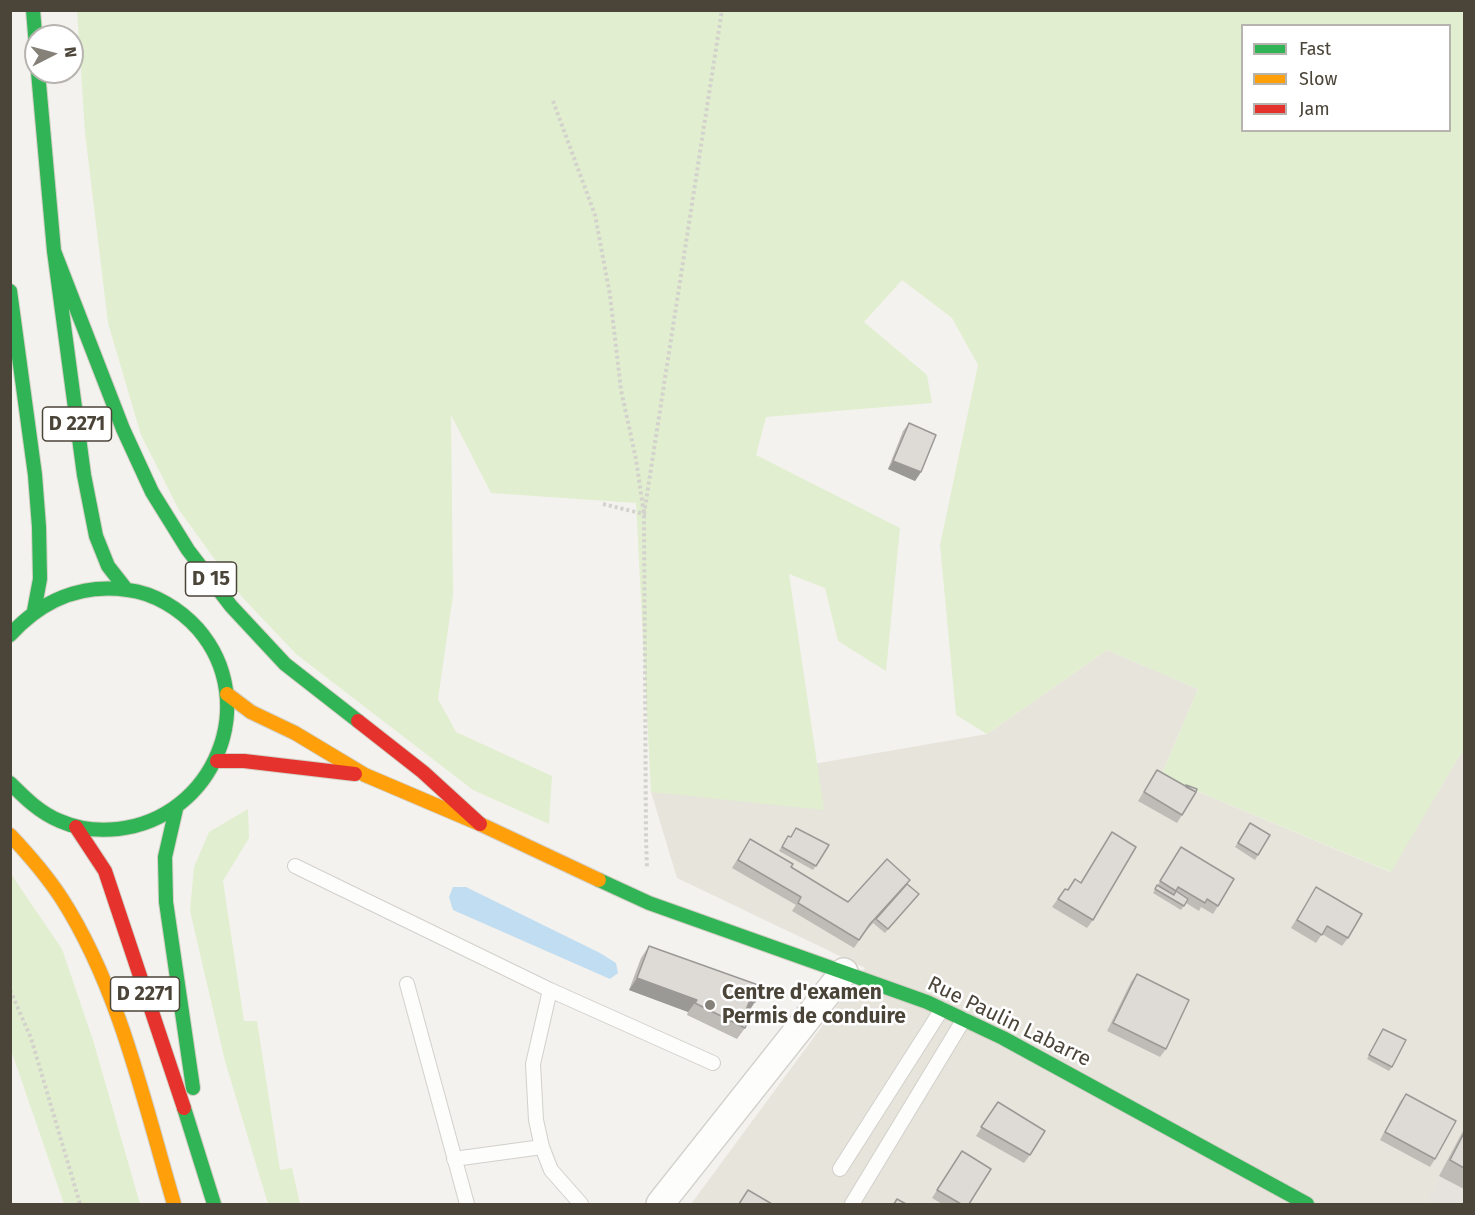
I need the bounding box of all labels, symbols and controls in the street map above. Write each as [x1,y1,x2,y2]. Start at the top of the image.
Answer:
north arrow [24,24,84,84]
legend [1241,24,1451,132]
text: Fast [1299,38,1331,60]
text: N [60,46,80,59]
text: Slow [1299,68,1337,90]
text: Jam [1299,98,1330,120]
road number: D 2271 [42,407,112,441]
road number: D 15 [186,562,236,596]
street label: Rue Paulin Labarre [923,971,1095,1073]
road number: D 2271 [110,977,180,1011]
place label: Centre d'examen Permis de conduire [722,980,906,1030]
marker: Centre d'examen Permis de conduire [703,998,717,1012]

